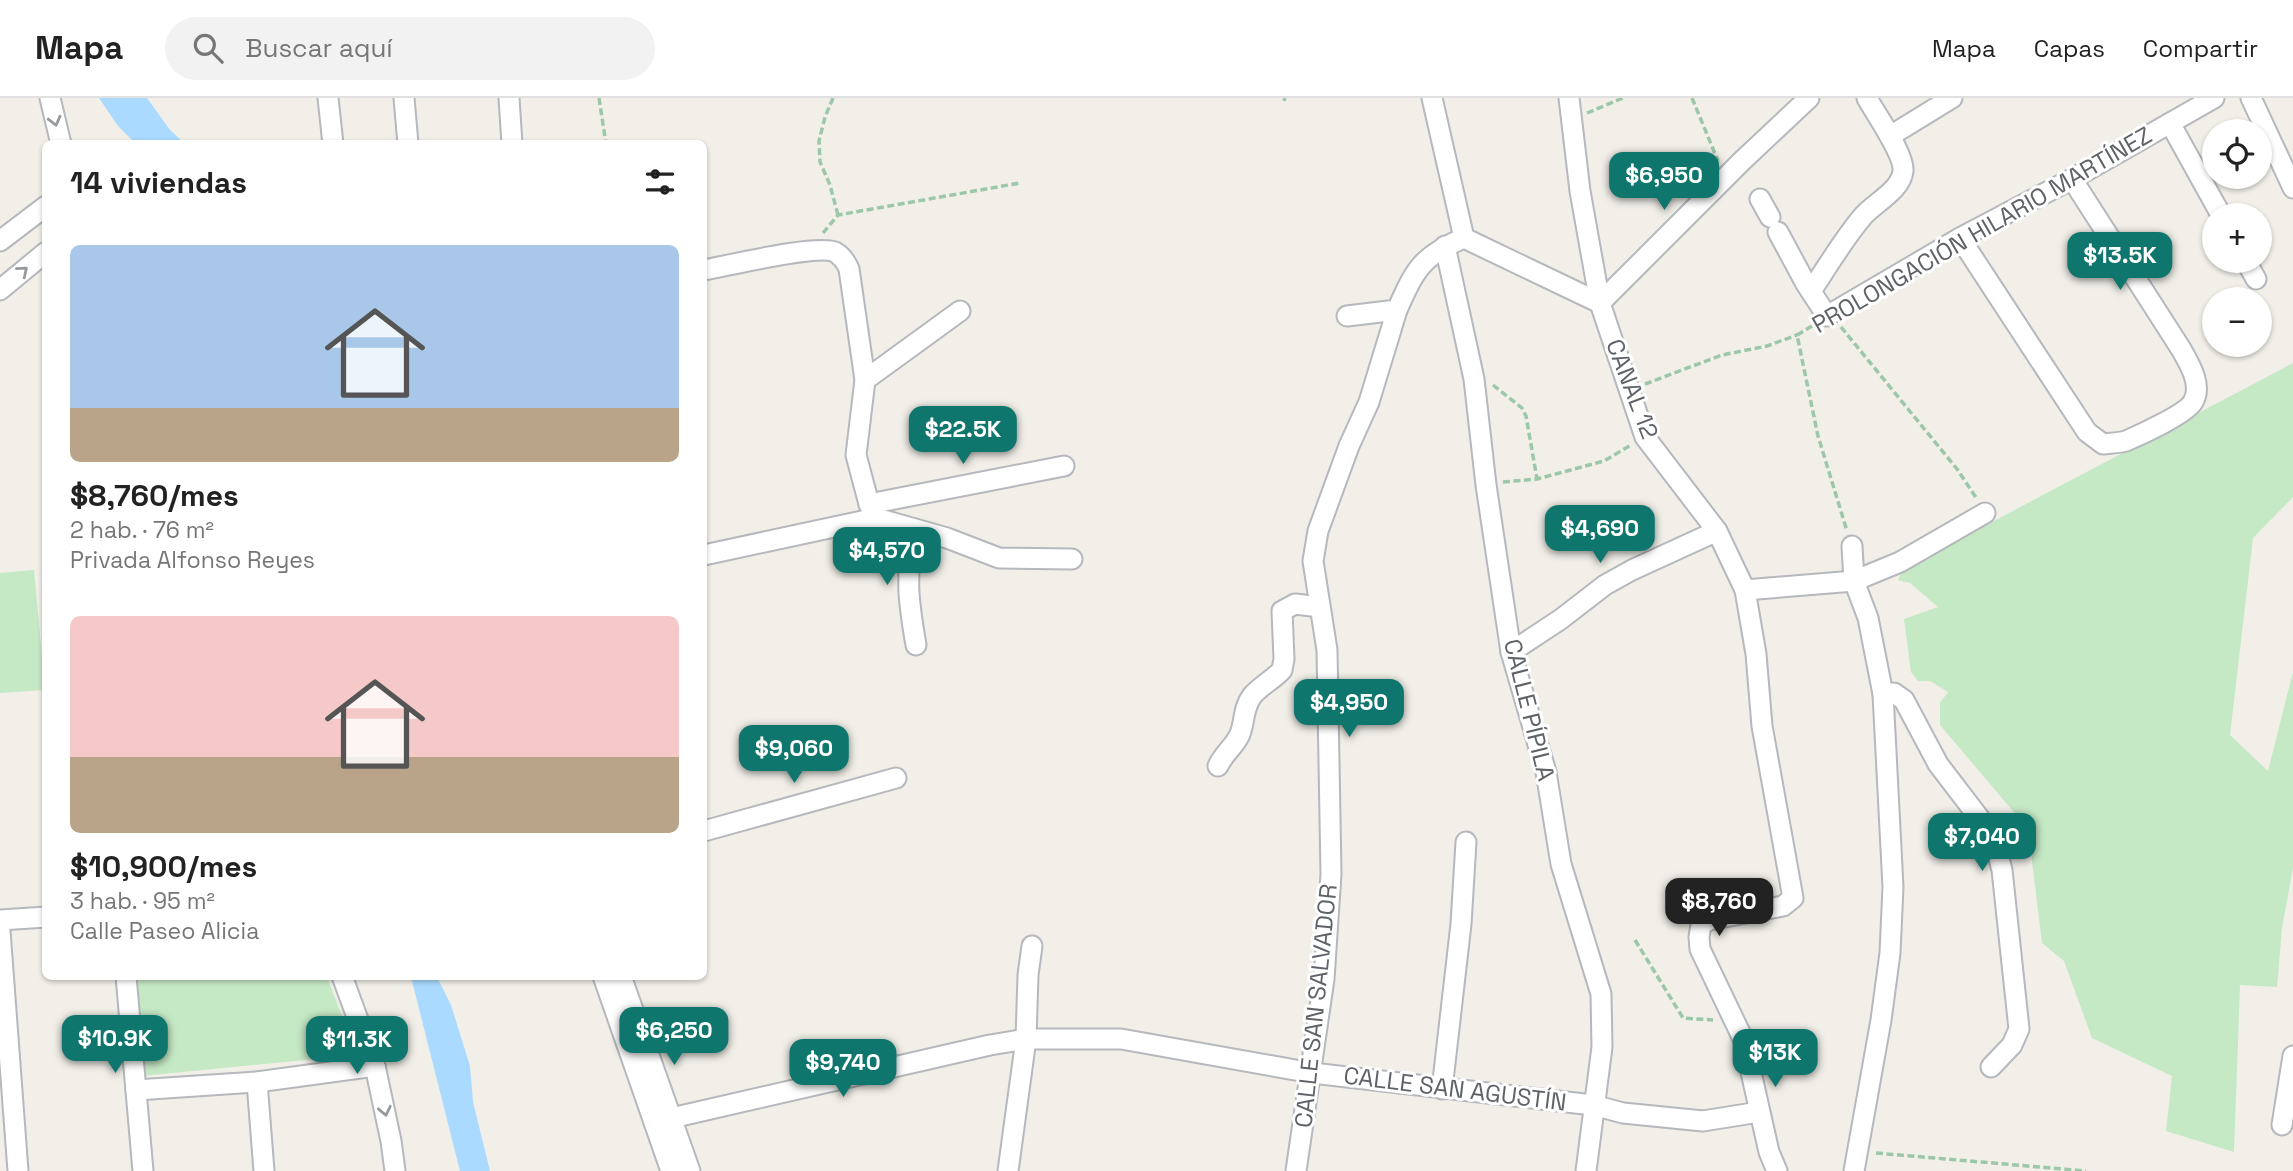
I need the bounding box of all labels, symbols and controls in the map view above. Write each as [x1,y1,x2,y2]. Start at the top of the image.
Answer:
search box [165,17,655,80]
text: Mapa [35,27,123,69]
icon: search [189,29,227,67]
text: Buscar aquí [245,31,393,65]
text: Mapa [1932,33,1996,64]
text: Capas [2034,33,2105,64]
text: Compartir [2143,33,2258,64]
one-way arrow [47,115,61,127]
street label: PROLONGACIÓN HILARIO MARTÍNEZ [1806,119,2157,340]
map controls [2202,119,2272,357]
button: locate [2202,119,2272,189]
pin: $6,950 [1607,152,1721,212]
text: $6,950 [1625,160,1703,190]
text: 14 viviendas [70,163,247,202]
icon: filters [641,163,679,201]
button: + [2202,203,2272,273]
pin: $13.5K [2063,232,2177,292]
text: $13.5K [2083,240,2157,270]
one-way arrow [14,267,27,279]
button: − [2202,287,2272,357]
icon: home [312,290,438,416]
street label: CANAL 12 [1599,334,1666,443]
pin: $22.5K [906,406,1020,466]
text: $22.5K [925,414,1001,444]
text: $8,760/mes [70,476,239,515]
pin: $4,690 [1543,505,1657,565]
text: $4,690 [1561,513,1639,543]
text: 2 hab. · 76 m² [70,515,214,545]
pin: $4,570 [830,528,944,587]
text: $4,570 [849,535,925,565]
text: Privada Alfonso Reyes [70,545,315,575]
street label: CALLE PÍPILA [1497,636,1562,784]
icon: home [312,661,438,787]
pin: $4,950 [1292,680,1406,739]
text: $4,950 [1310,687,1388,717]
pin: $9,060 [737,726,851,785]
text: $9,060 [755,733,833,763]
pin: $7,040 [1925,814,2039,873]
text: $7,040 [1944,821,2020,851]
text: $10,900/mes [70,847,257,886]
pin: $8,760 [1662,878,1776,938]
street label: CALLE SAN SALVADOR [1287,883,1344,1129]
text: 3 hab. · 95 m² [70,886,215,916]
text: $8,760 [1681,886,1757,916]
text: Calle Paseo Alicia [70,916,259,946]
pin: $6,250 [617,1007,731,1067]
text: $6,250 [635,1015,713,1045]
pin: $10.9K [58,1016,172,1075]
pin: $11.3K [300,1016,414,1076]
text: $10.9K [78,1023,152,1053]
text: $11.3K [322,1024,392,1054]
pin: $13K [1734,1030,1816,1089]
text: $13K [1749,1037,1801,1067]
pin: $9,740 [786,1040,900,1099]
text: $9,740 [805,1047,881,1077]
street label: CALLE SAN AGUSTÍN [1342,1059,1568,1118]
one-way arrow [377,1105,391,1117]

